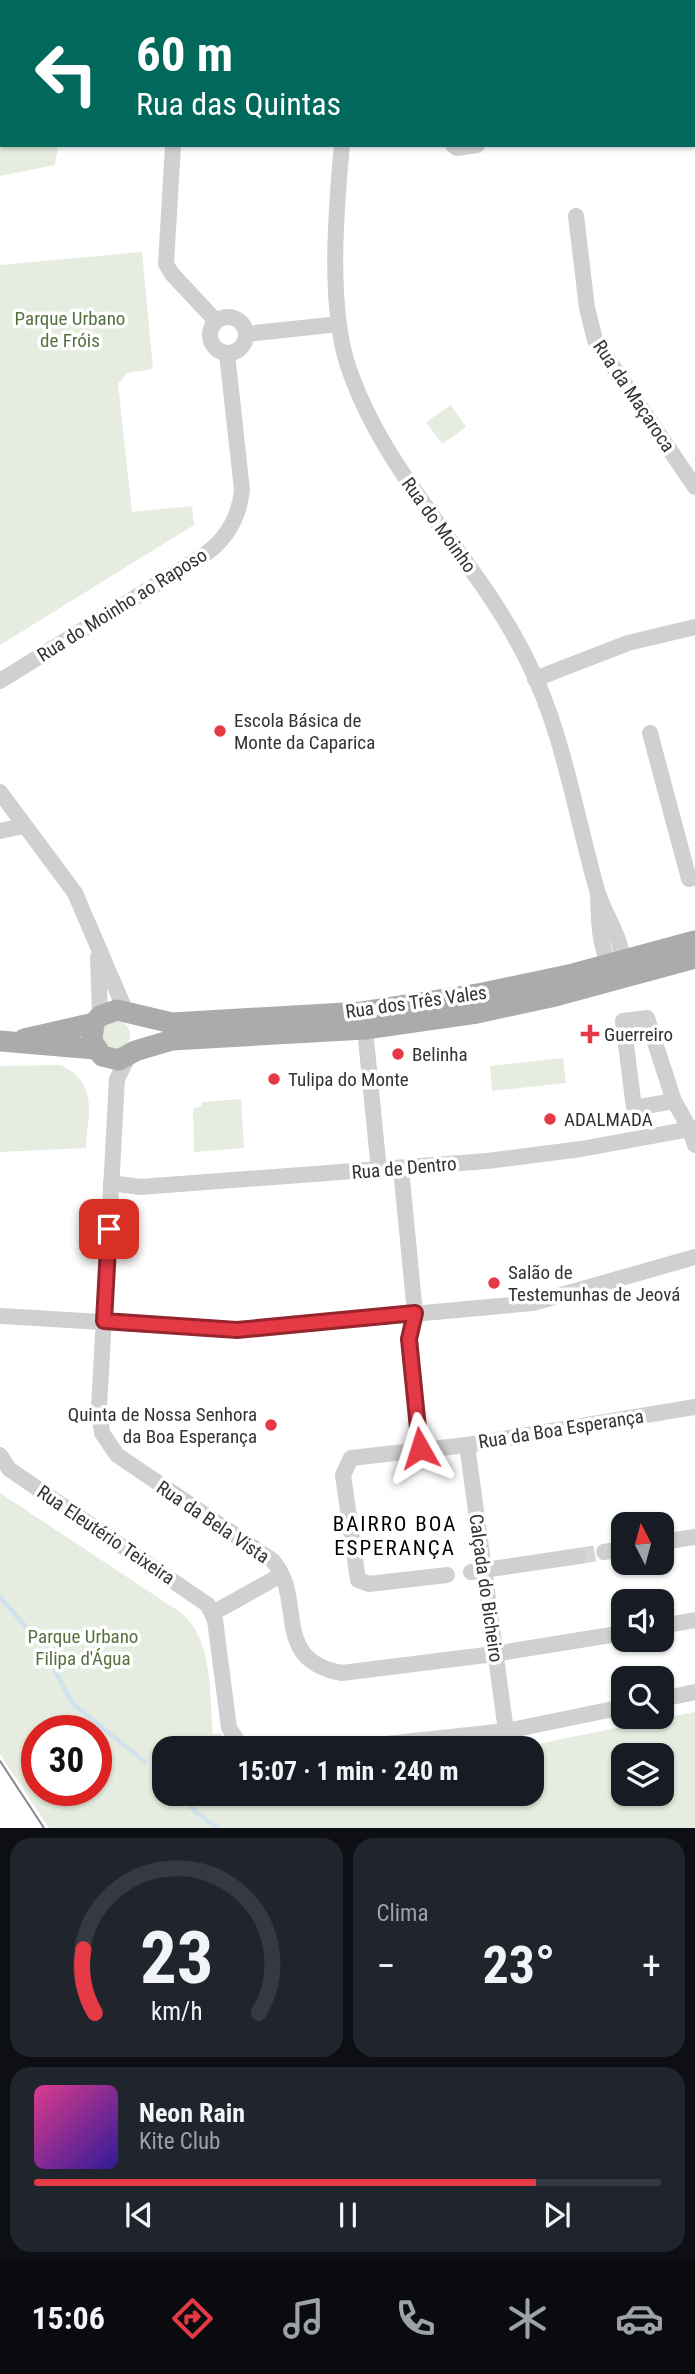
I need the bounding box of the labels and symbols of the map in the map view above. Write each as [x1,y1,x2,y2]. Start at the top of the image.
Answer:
park label: Parque Urbano de Fróis [15,307,125,352]
street label: Rua da Maçaroca [588,336,680,456]
street label: Rua do Moinho [397,473,481,577]
street label: Rua do Moinho ao Raposo [33,543,211,667]
place label: Escola Básica de Monte da Caparica [234,709,375,754]
marker: Escola Básica de Monte da Caparica [212,723,228,739]
street label: Rua dos Três Vales [344,981,488,1023]
place label: Guerreiro [604,1023,673,1046]
marker: Guerreiro [582,1026,598,1042]
place label: Belinha [412,1043,467,1066]
marker: Belinha [390,1046,406,1062]
place label: Tulipa do Monte [288,1068,409,1091]
marker: Tulipa do Monte [266,1071,282,1087]
place label: ADALMADA [564,1108,653,1131]
marker: ADALMADA [542,1111,558,1127]
street label: Rua de Dentro [351,1152,457,1184]
pin [79,1199,139,1259]
place label: Salão de Testemunhas de Jeová [508,1261,680,1306]
marker: Salão de Testemunhas de Jeová [486,1275,502,1291]
place label: Quinta de Nossa Senhora da Boa Esperança [68,1403,257,1448]
street label: Rua da Boa Esperança [477,1405,645,1453]
position arrow [383,1411,457,1485]
marker: Quinta de Nossa Senhora da Boa Esperança [263,1417,279,1433]
street label: Rua da Bela Vista [152,1476,274,1568]
street label: Rua Eleutério Teixeira [33,1480,179,1590]
district label: BAIRRO BOA ESPERANÇA [333,1512,457,1560]
street label: Calçada do Bicheiro [464,1512,508,1664]
north arrow [611,1512,674,1575]
park label: Parque Urbano Filipa d'Água [28,1625,138,1670]
speed limit sign: 30 [21,1715,112,1806]

